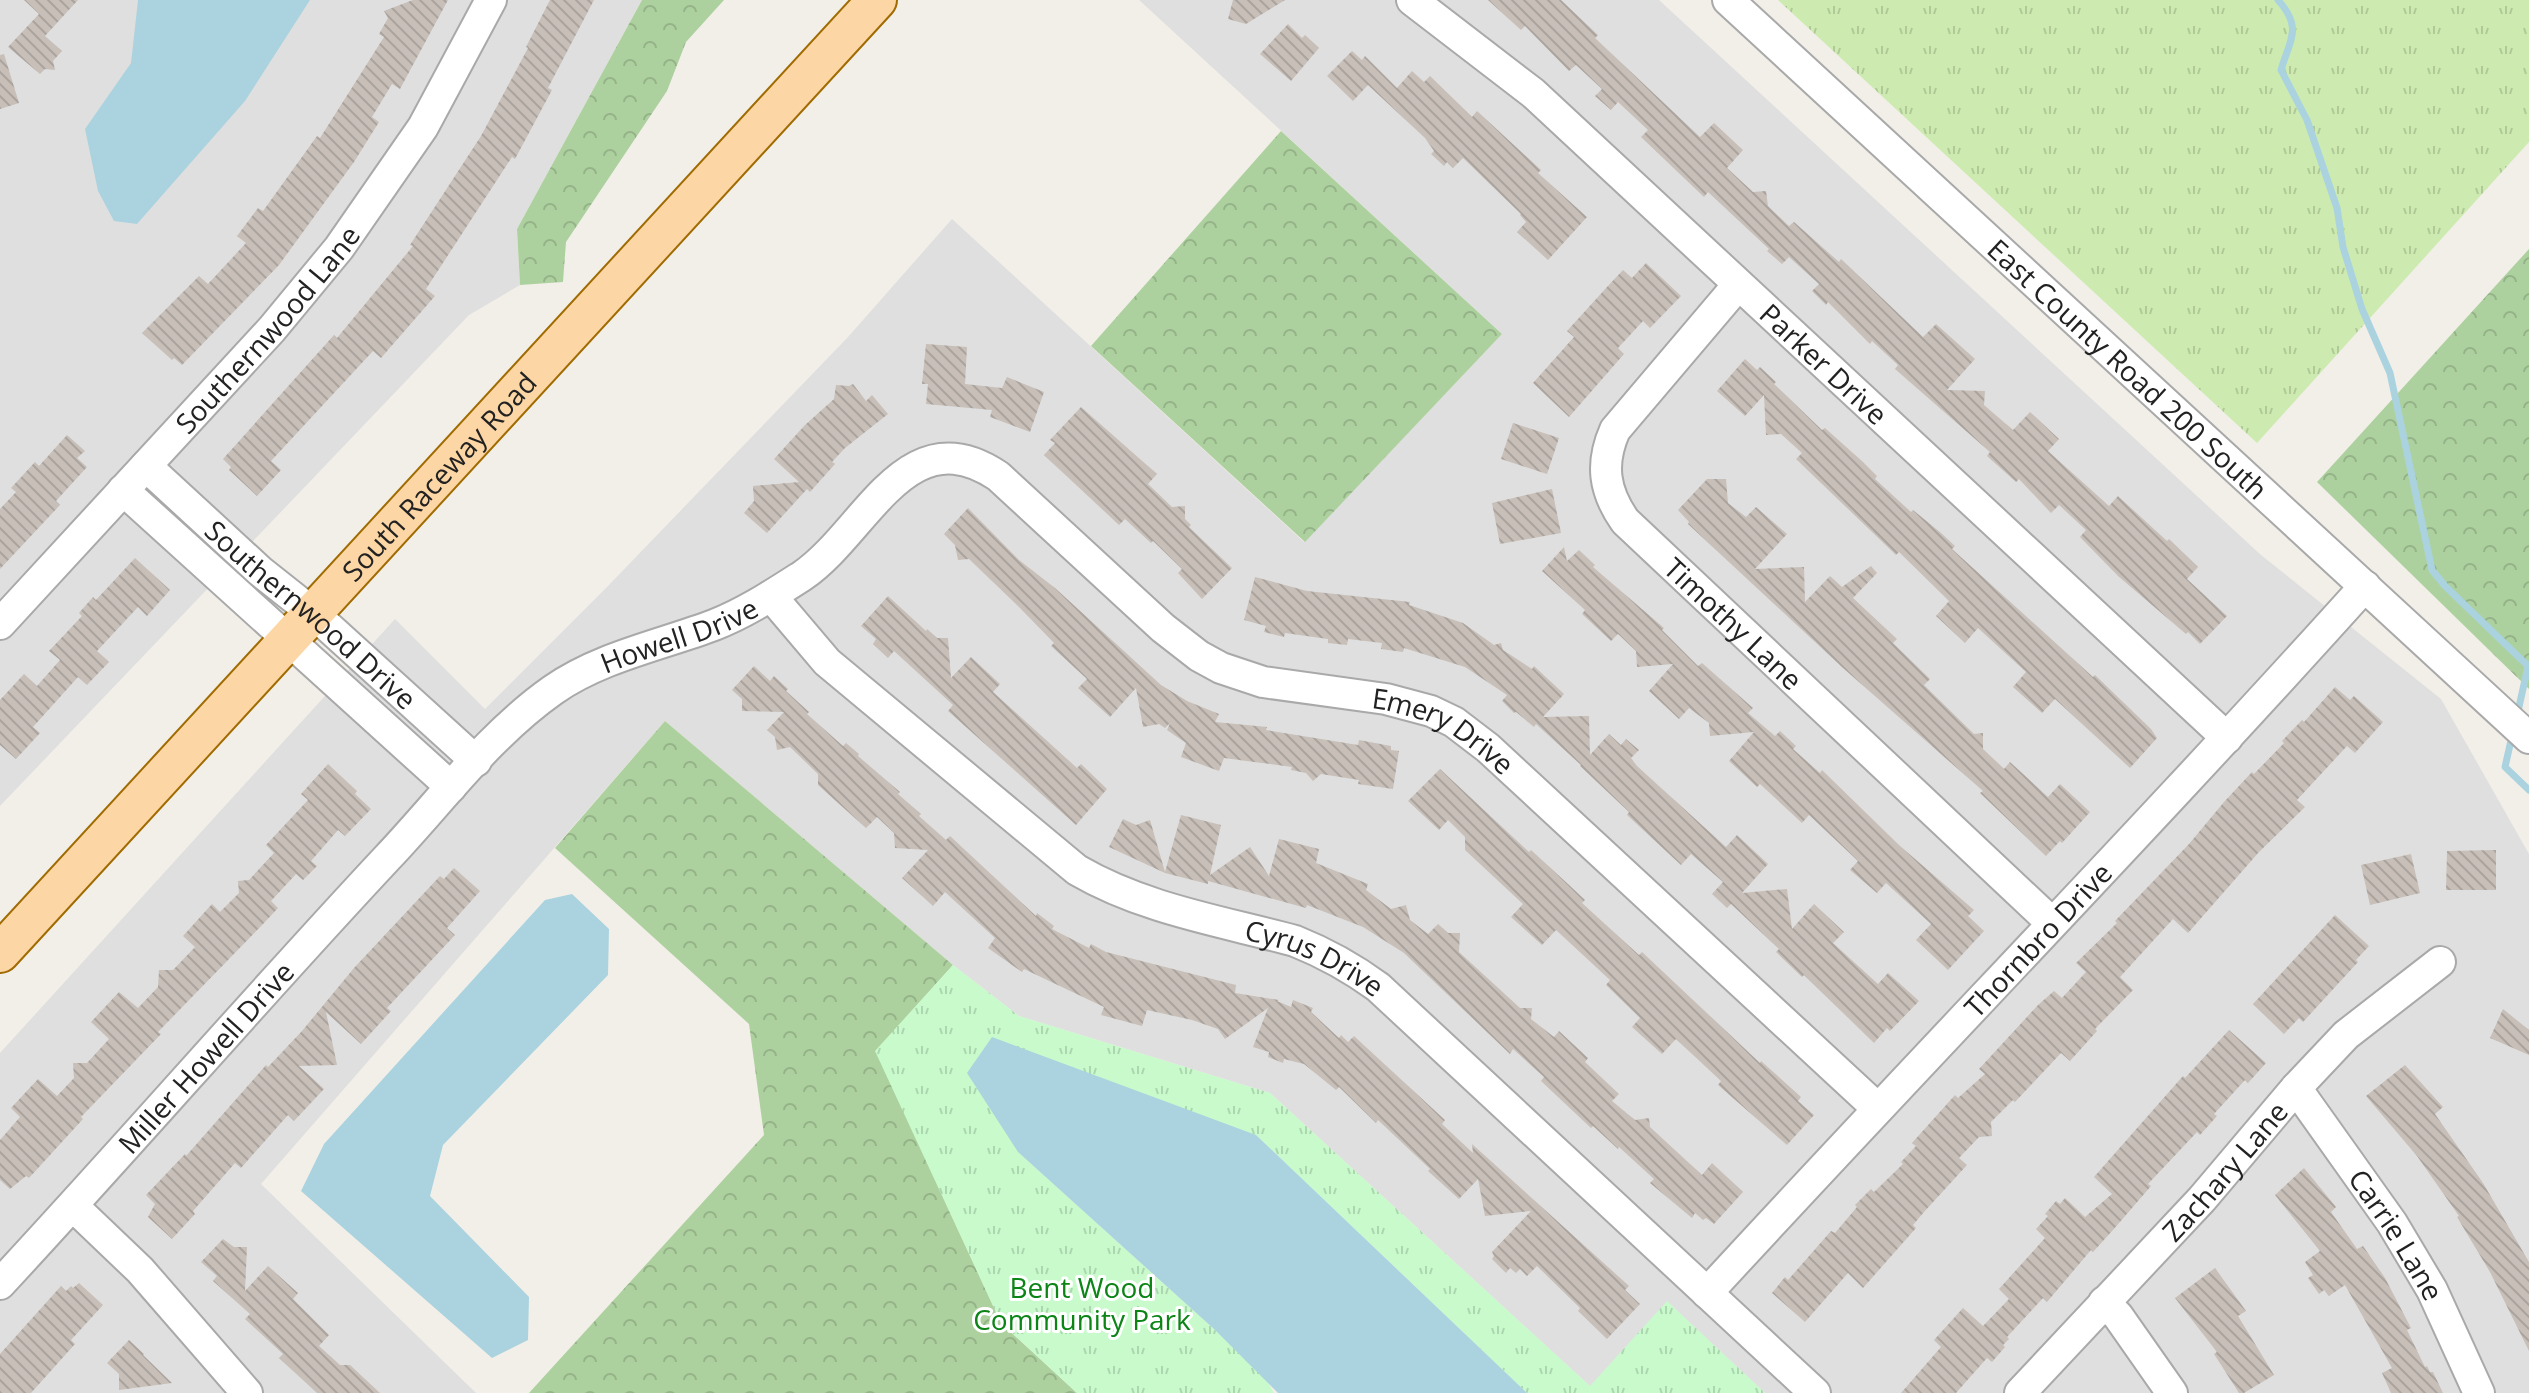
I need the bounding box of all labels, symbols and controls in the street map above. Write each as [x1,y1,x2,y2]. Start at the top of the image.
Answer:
street label: Southernwood Lane [166,218,368,441]
street label: East County Road 200 South [1980,230,2276,507]
street label: Parker Drive [1752,295,1896,432]
street label: South Raceway Road [333,364,545,589]
street label: Southernwood Drive [197,511,425,717]
street label: Timothy Lane [1656,549,1811,698]
street label: Howell Drive [595,588,764,681]
street label: Emery Drive [1370,678,1523,782]
street label: Thornbro Drive [1956,854,2120,1025]
street label: Cyrus Drive [1241,910,1392,1005]
street label: Miller Howell Drive [109,953,302,1161]
street label: Zachary Lane [2153,1093,2296,1249]
street label: Carrie Lane [2340,1161,2453,1306]
park label: Bent Wood Community Park [973,1268,1191,1338]

